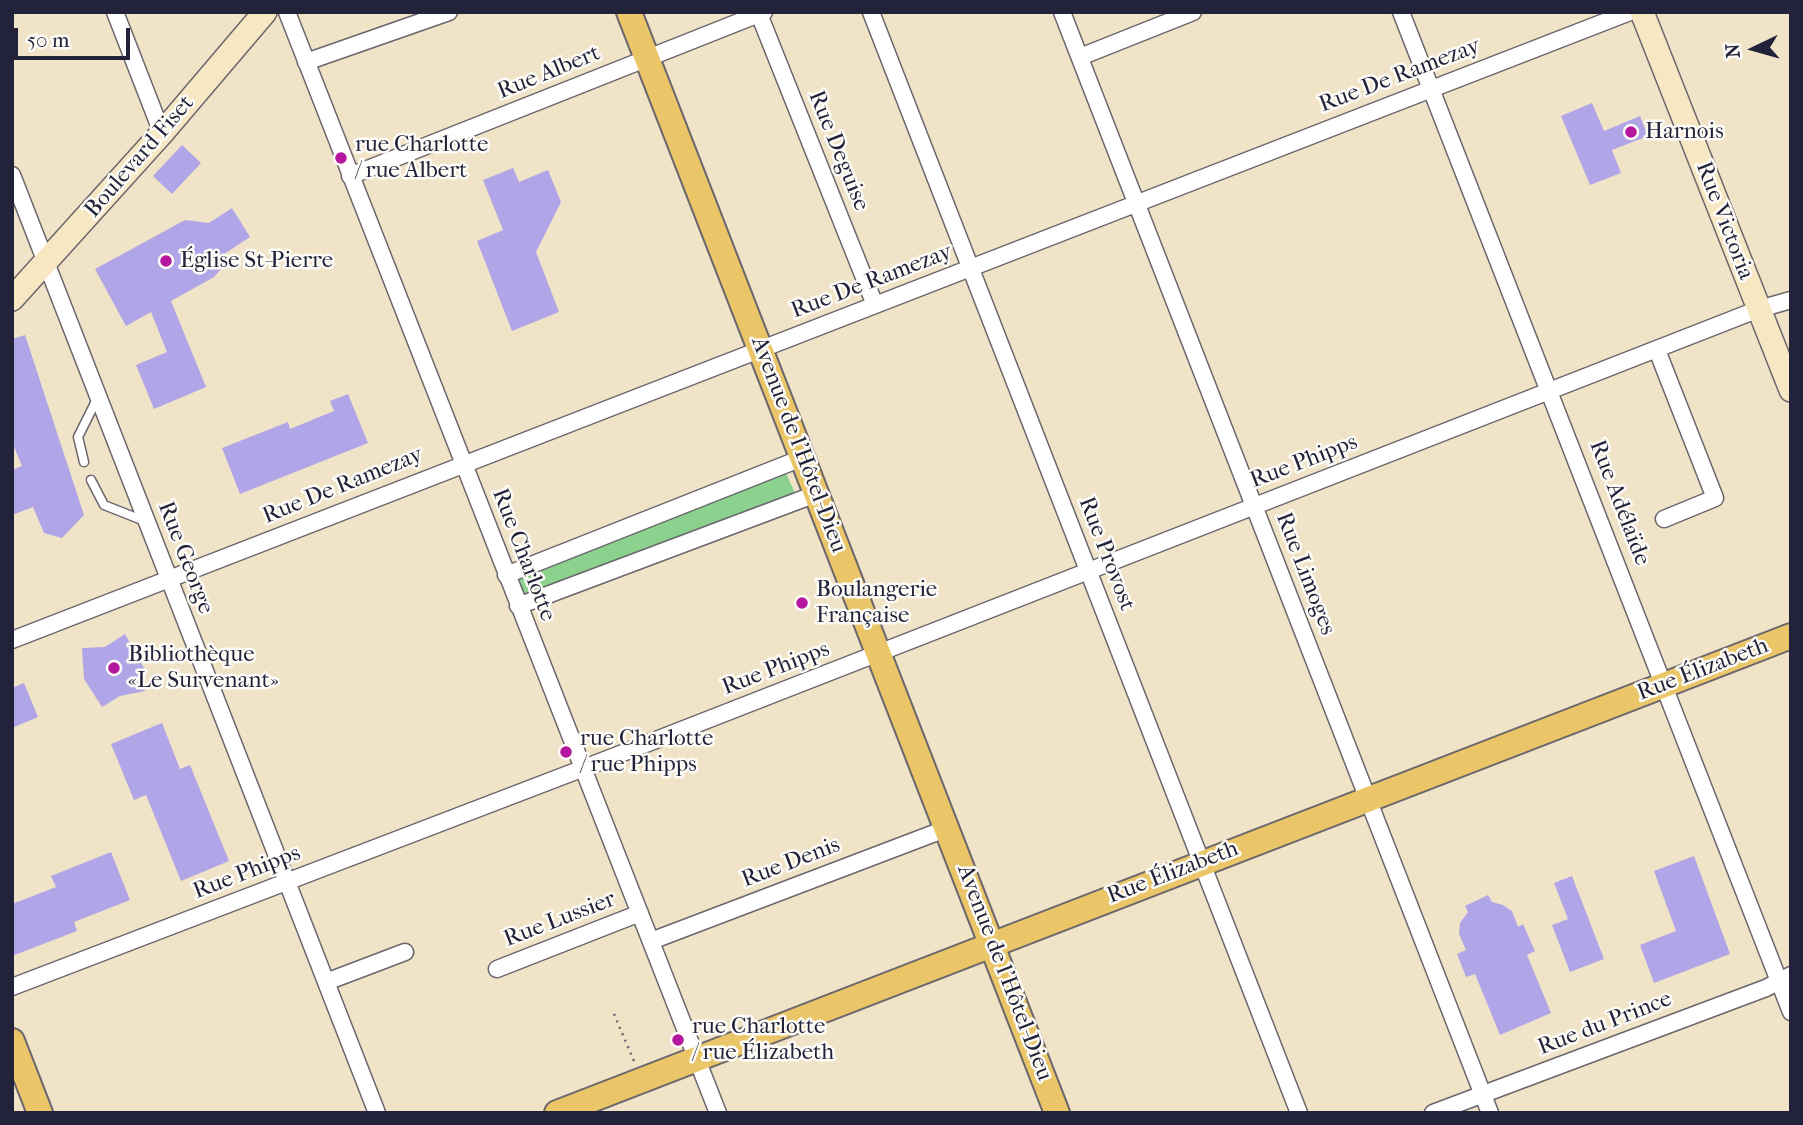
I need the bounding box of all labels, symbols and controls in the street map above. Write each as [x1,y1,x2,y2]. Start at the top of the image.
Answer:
scale bar [18,14,133,58]
north arrow [1719,14,1789,84]
text: 50 m [27,28,70,52]
street label: Rue De Ramezay [1316,33,1484,119]
street label: Rue Albert [494,40,604,106]
text: N [1721,43,1745,59]
street label: Rue Deguise [801,87,875,215]
street label: Boulevard Fiset [79,90,201,224]
place label: Harnois [1645,118,1724,146]
marker: Harnois [1623,124,1639,140]
place label: rue Charlotte / rue Albert [355,131,488,185]
marker: rue Charlotte / rue Albert [333,150,349,166]
street label: Rue Victoria [1689,158,1759,284]
street label: Rue De Ramezay [788,239,956,325]
place label: Église St-Pierre [180,247,333,275]
marker: Église St-Pierre [158,253,174,269]
street label: Avenue de l'Hôtel-Dieu [744,333,852,557]
street label: Rue Phipps [1247,429,1361,495]
street label: Rue Adélaïde [1583,437,1655,569]
street label: Rue De Ramezay [259,441,427,531]
street label: Rue Charlotte [485,485,561,625]
street label: Rue Provost [1072,493,1140,615]
street label: Rue George [151,498,219,618]
street label: Rue Limoges [1269,509,1341,639]
place label: Boulangerie Française [816,576,937,630]
marker: Boulangerie Française [794,595,810,611]
street label: Rue Élizabeth [1634,632,1772,708]
street label: Rue Phipps [719,636,833,702]
place label: Bibliothèque «Le Survenant» [128,641,278,695]
marker: Bibliothèque «Le Survenant» [106,660,122,676]
place label: rue Charlotte / rue Phipps [580,725,713,779]
marker: rue Charlotte / rue Phipps [558,744,574,760]
street label: Rue Denis [738,832,844,894]
street label: Rue Élizabeth [1104,835,1242,911]
street label: Rue Phipps [190,840,304,906]
street label: Avenue de l'Hôtel-Dieu [950,861,1058,1085]
street label: Rue Lussier [500,886,620,954]
street label: Rue du Prince [1534,986,1676,1062]
place label: rue Charlotte / rue Élizabeth [692,1013,834,1067]
marker: rue Charlotte / rue Élizabeth [670,1032,686,1048]

